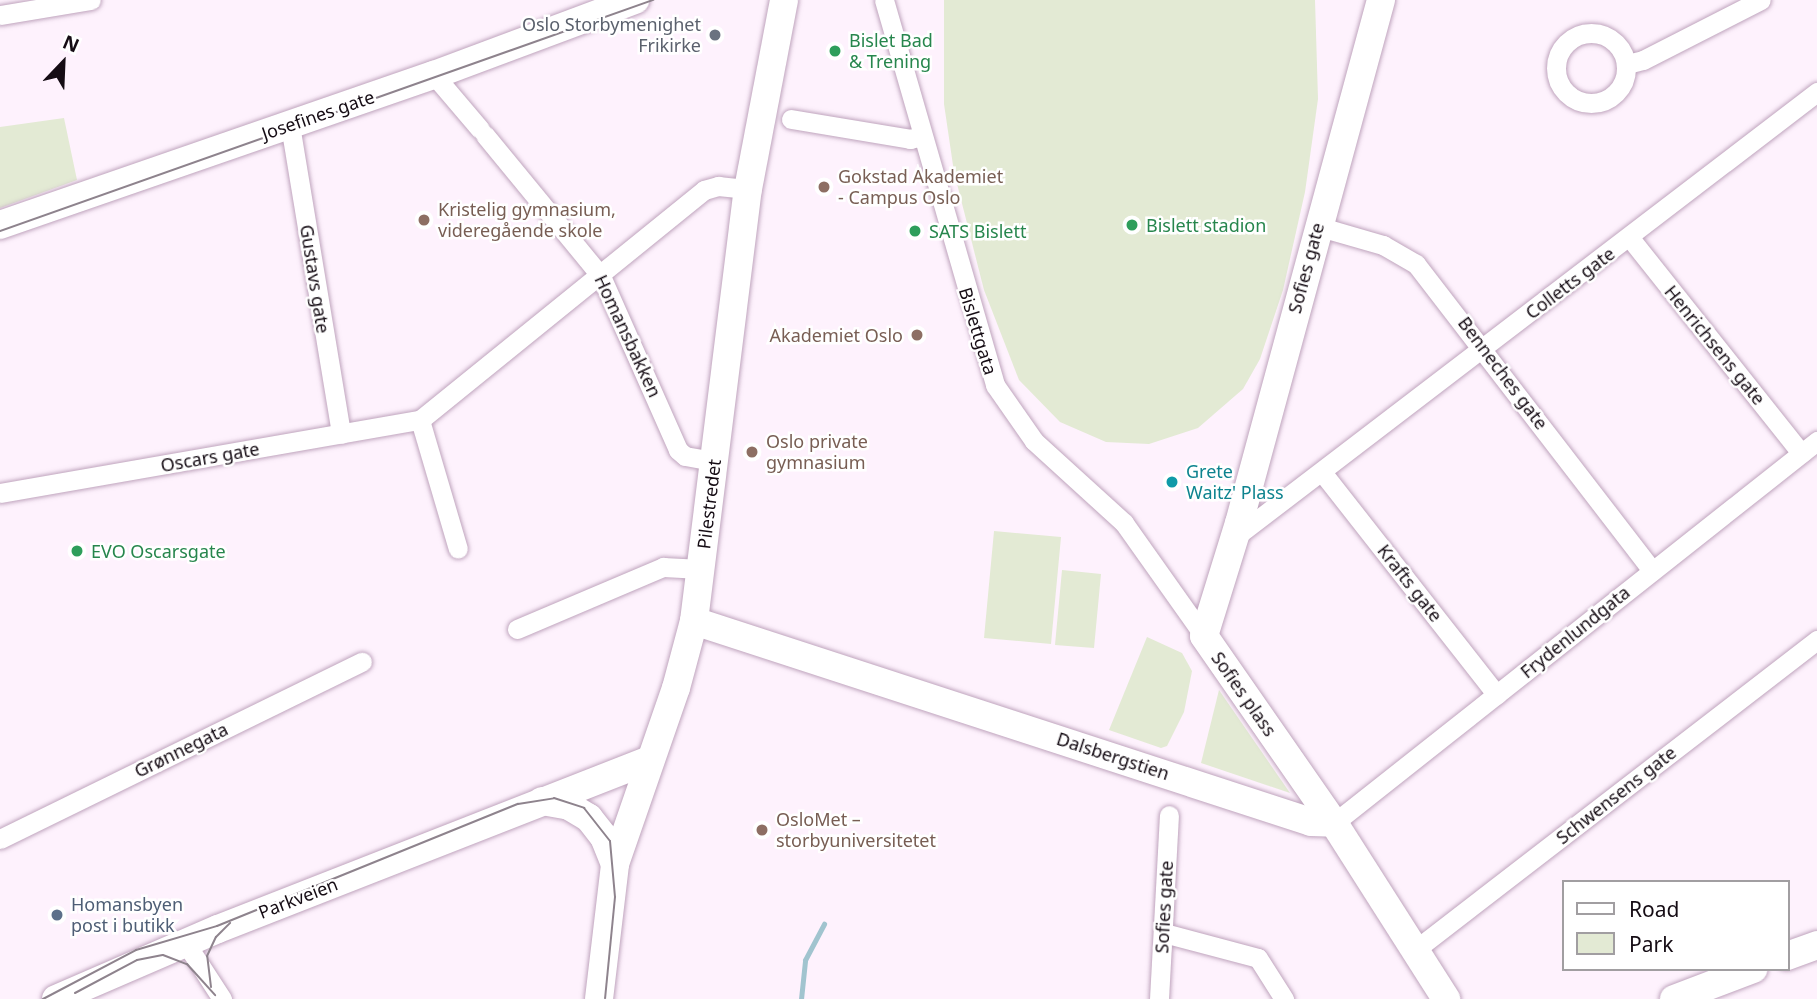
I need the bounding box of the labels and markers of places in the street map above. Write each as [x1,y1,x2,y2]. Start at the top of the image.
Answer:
place label: Oslo Storbymenighet Frikirke [522,14,701,56]
marker: Oslo Storbymenighet Frikirke [707,27,723,43]
place label: Bislet Bad & Trening [849,30,933,72]
marker: Bislet Bad & Trening [827,43,843,59]
place label: Gokstad Akademiet - Campus Oslo [838,166,1003,208]
marker: Gokstad Akademiet - Campus Oslo [816,179,832,195]
place label: Kristelig gymnasium, videregående skole [438,199,616,242]
marker: Kristelig gymnasium, videregående skole [416,212,432,228]
place label: Bislett stadion [1146,214,1266,236]
marker: Bislett stadion [1124,217,1140,233]
place label: SATS Bislett [929,220,1026,242]
marker: SATS Bislett [907,223,923,239]
place label: Akademiet Oslo [770,324,903,346]
marker: Akademiet Oslo [909,327,925,343]
place label: Oslo private gymnasium [766,431,868,474]
marker: Oslo private gymnasium [744,444,760,460]
place label: Grete Waitz' Plass [1186,461,1284,504]
marker: Grete Waitz' Plass [1164,474,1180,490]
place label: EVO Oscarsgate [91,540,226,562]
marker: EVO Oscarsgate [69,543,85,559]
place label: OsloMet – storbyuniversitetet [776,809,936,852]
marker: OsloMet – storbyuniversitetet [754,822,770,838]
place label: Homansbyen post i butikk [71,894,183,936]
marker: Homansbyen post i butikk [49,907,65,923]

